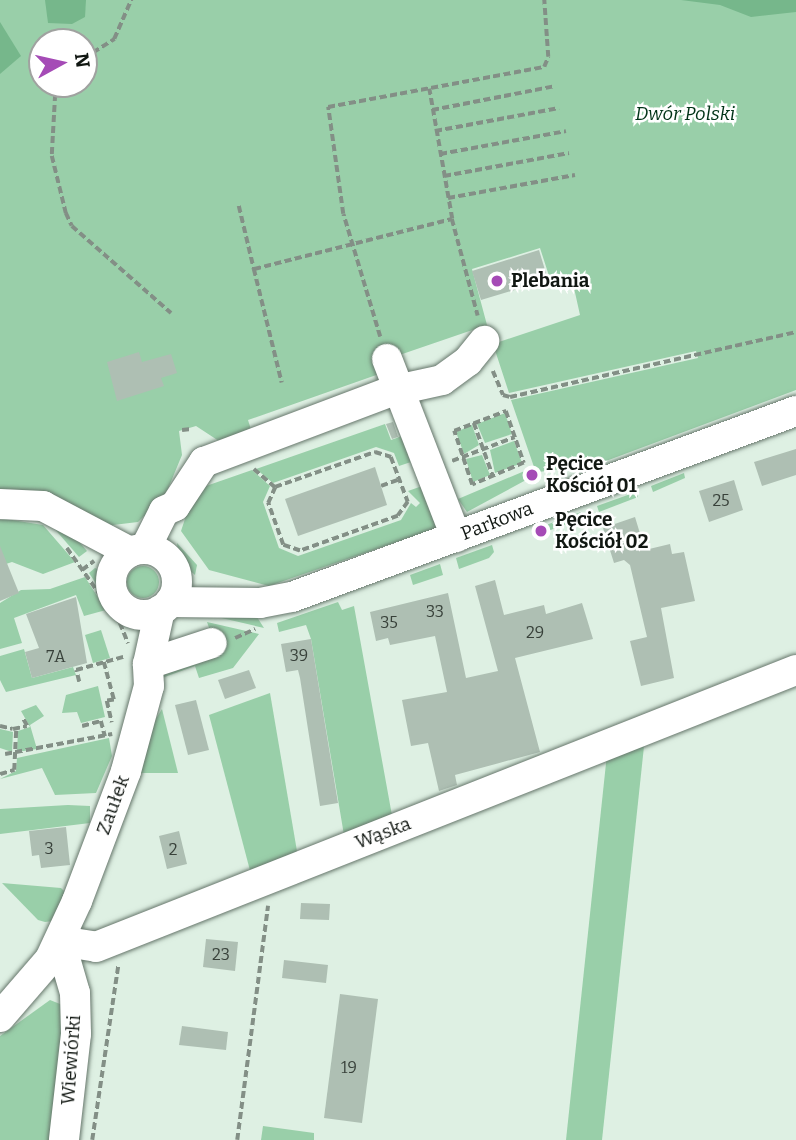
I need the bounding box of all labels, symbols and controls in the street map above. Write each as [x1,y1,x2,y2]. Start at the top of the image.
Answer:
north arrow [28,28,98,98]
text: N [70,51,95,69]
park label: Dwór Polski [635,103,735,125]
place label: Plebania [511,270,589,292]
marker: Plebania [489,273,505,289]
place label: Pęcice Kościół 01 [546,453,637,497]
marker: Pęcice Kościół 01 [524,467,540,483]
house number: 25 [712,491,730,511]
street label: Parkowa [458,497,536,545]
place label: Pęcice Kościół 02 [555,509,648,553]
marker: Pęcice Kościół 02 [533,523,549,539]
house number: 33 [426,602,444,622]
house number: 35 [380,613,398,633]
house number: 29 [526,623,544,643]
house number: 39 [290,646,308,666]
house number: 7A [46,647,66,667]
street label: Zaułek [92,772,134,838]
street label: Wąska [352,812,414,854]
house number: 3 [44,839,54,859]
house number: 2 [169,840,177,860]
house number: 23 [212,945,230,965]
street label: Wiewiórki [56,1014,86,1106]
house number: 19 [341,1058,357,1078]

